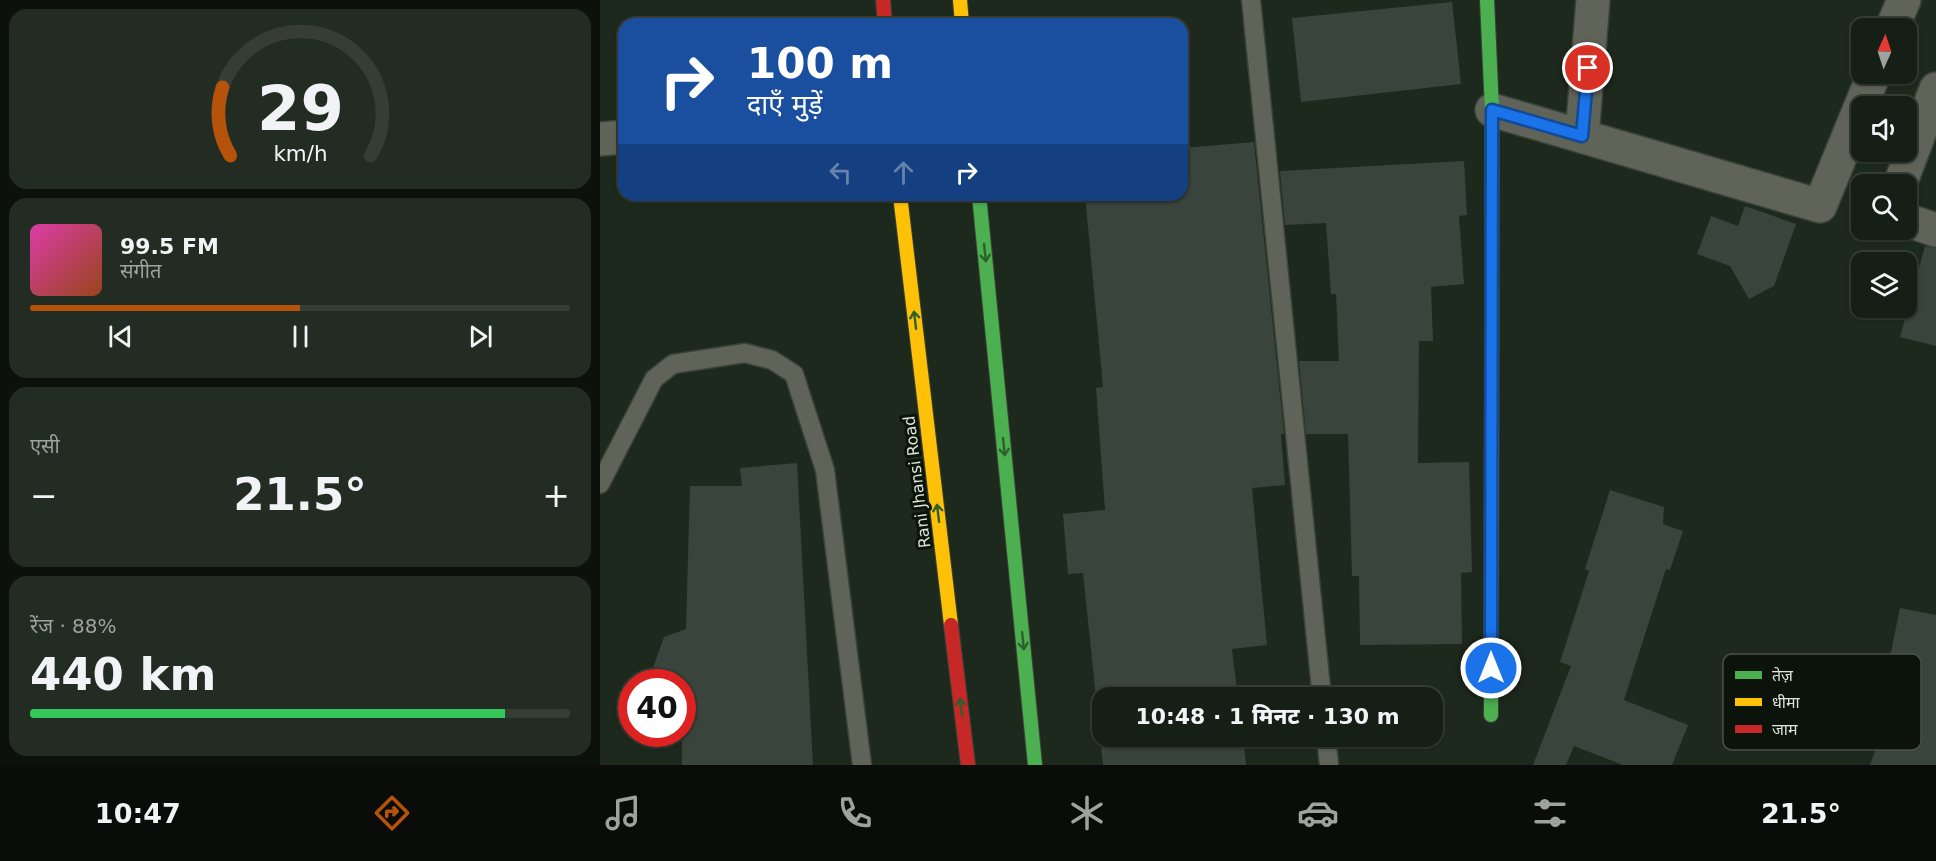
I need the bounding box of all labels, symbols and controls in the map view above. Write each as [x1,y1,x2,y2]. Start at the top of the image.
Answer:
north arrow [1851,18,1917,84]
map controls [1851,18,1917,318]
text: 100 m [747,39,893,88]
icon: right [648,42,726,120]
pin [1562,42,1613,93]
icon: arrive [1571,51,1604,84]
text: 29 [257,72,343,145]
text: दाएँ मुड़ें [747,89,822,120]
button: sound [1851,96,1917,162]
text: km/h [273,141,327,166]
icon: left [824,156,857,189]
icon: ahead [887,156,920,189]
icon: right [950,156,983,189]
button: search [1851,174,1917,240]
text: 99.5 FM [120,234,219,259]
one-way arrow [980,243,991,263]
button: layers [1851,252,1917,318]
text: संगीत [120,259,161,283]
one-way arrow [909,310,920,330]
icon: previous [104,320,137,353]
icon: pause [284,320,317,353]
icon: next [464,320,497,353]
street label: Rani Jhansi Road [899,415,935,549]
text: एसी [30,434,60,458]
one-way arrow [999,437,1010,457]
text: 21.5° [233,468,367,521]
text: − [30,476,58,515]
text: + [542,476,570,515]
one-way arrow [932,504,943,524]
text: रेंज · 88% [30,614,117,638]
one-way arrow [1018,631,1029,651]
position arrow [1459,636,1523,700]
text: 440 km [30,648,216,701]
legend [1723,654,1921,750]
text: तेज़ [1772,666,1794,685]
speed limit sign: 40 [618,669,696,747]
text: धीमा [1772,693,1801,712]
one-way arrow [955,697,966,717]
text: 10:48 · 1 मिनट · 130 m [1135,704,1400,729]
text: जाम [1772,720,1798,739]
icon: directions [371,792,413,834]
icon: music [602,792,644,834]
icon: phone [834,792,876,834]
icon: climate [1066,792,1108,834]
icon: car [1297,792,1339,834]
icon: filters [1529,792,1571,834]
text: 10:47 [95,798,181,829]
text: 21.5° [1761,798,1841,829]

